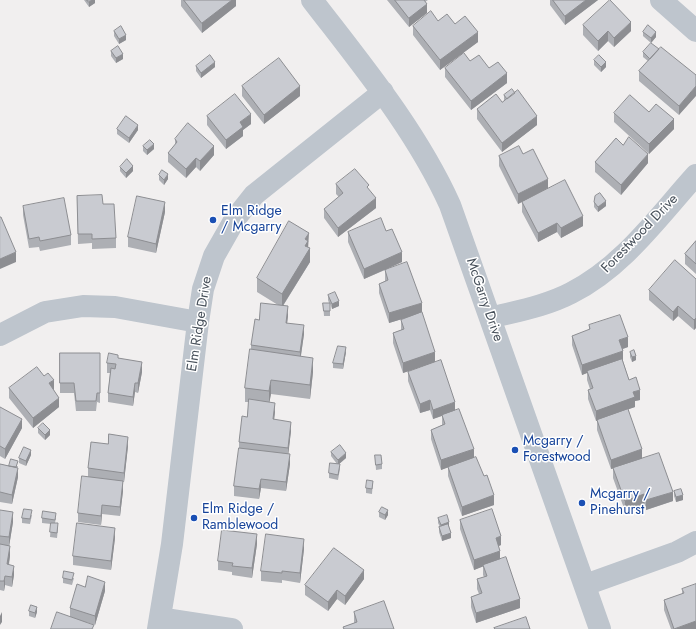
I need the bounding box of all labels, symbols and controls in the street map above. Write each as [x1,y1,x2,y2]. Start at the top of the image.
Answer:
street label: Forestwood Drive [598,191,682,277]
place label: Elm Ridge / Mcgarry [221,204,282,236]
marker: Elm Ridge / Mcgarry [208,215,218,225]
street label: McGarry Drive [462,256,506,344]
street label: Elm Ridge Drive [184,275,216,373]
place label: Mcgarry / Forestwood [523,434,591,466]
marker: Mcgarry / Forestwood [510,445,520,455]
place label: Mcgarry / Pinehurst [590,487,650,520]
marker: Mcgarry / Pinehurst [577,498,587,508]
place label: Elm Ridge / Ramblewood [202,502,278,534]
marker: Elm Ridge / Ramblewood [189,513,199,523]

